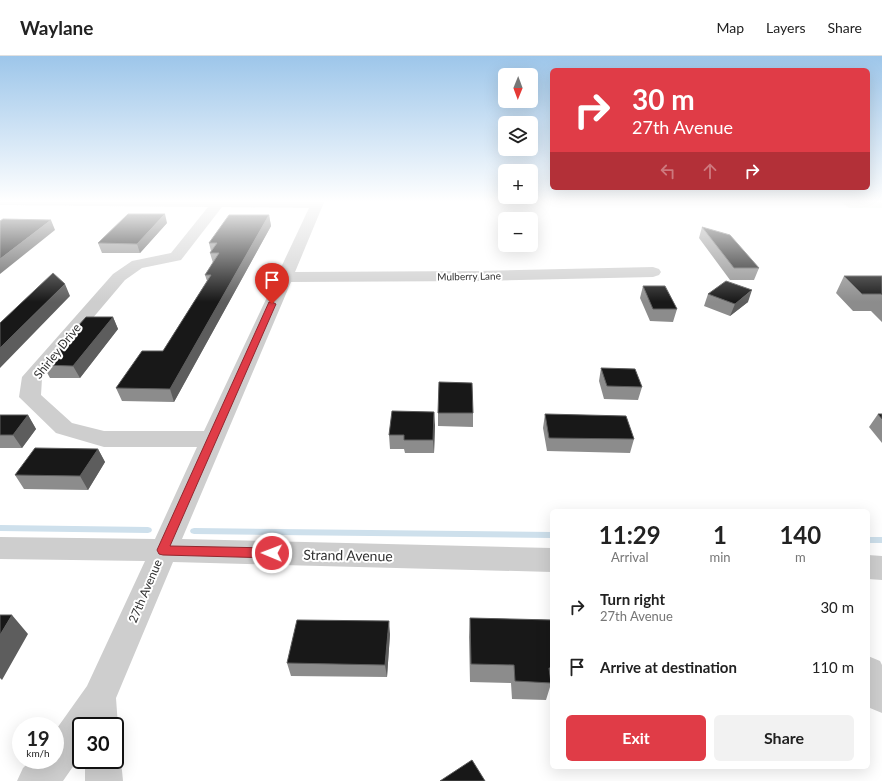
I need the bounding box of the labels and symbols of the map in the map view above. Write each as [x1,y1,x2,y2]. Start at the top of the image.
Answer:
north arrow [498,68,538,108]
pin [255,263,289,304]
street label: Mulberry Lane [437,269,501,283]
street label: Shirley Drive [30,320,84,382]
position arrow [251,532,293,574]
street label: Strand Avenue [303,546,393,564]
street label: 27th Avenue [125,557,165,625]
speed limit sign: 30 [72,717,124,769]

